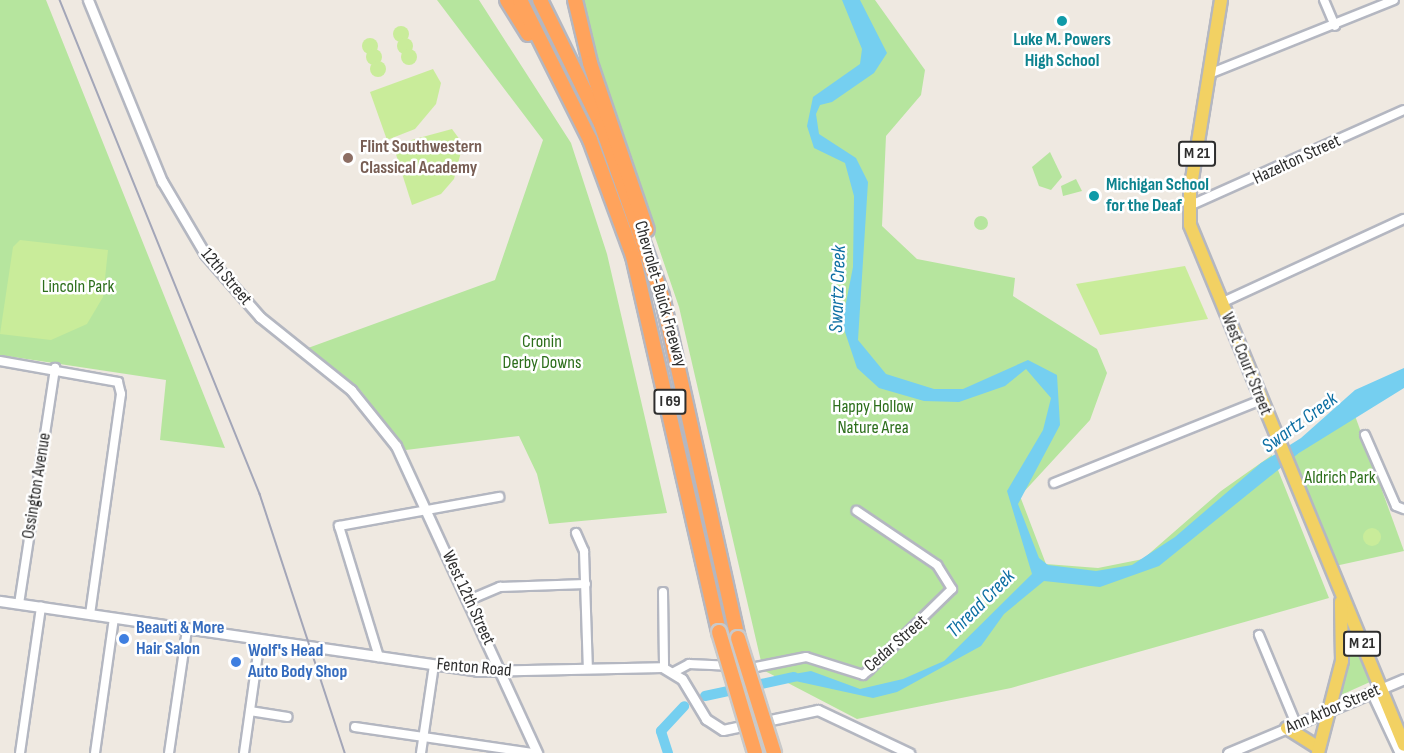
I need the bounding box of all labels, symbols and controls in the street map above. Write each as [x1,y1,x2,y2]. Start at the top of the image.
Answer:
marker: Luke M. Powers High School [1055,14,1069,28]
place label: Luke M. Powers High School [1013,30,1111,72]
street label: Hazelton Street [1250,130,1344,190]
place label: Flint Southwestern Classical Academy [360,137,482,180]
road number: M 21 [1178,141,1216,167]
marker: Flint Southwestern Classical Academy [341,151,355,165]
place label: Michigan School for the Deaf [1106,175,1209,218]
marker: Michigan School for the Deaf [1087,189,1101,203]
street label: Chevrolet-Buick Freeway [629,218,691,370]
street label: 12th Street [196,244,256,310]
water label: Swartz Creek [824,245,852,333]
park label: Lincoln Park [42,276,114,298]
street label: West Court Street [1216,310,1276,418]
park label: Cronin Derby Downs [503,332,581,374]
water label: Swartz Creek [1258,388,1342,458]
road number: I 69 [652,389,688,415]
park label: Happy Hollow Nature Area [832,397,914,440]
street label: Ossington Avenue [18,431,56,541]
park label: Aldrich Park [1304,467,1376,489]
street label: West 12th Street [437,547,499,649]
water label: Thread Creek [942,565,1020,643]
street label: Cedar Street [860,611,932,677]
place label: Beauti & More Hair Salon [136,618,225,660]
road number: M 21 [1342,631,1382,657]
marker: Beauti & More Hair Salon [117,632,131,646]
place label: Wolf's Head Auto Body Shop [248,641,347,684]
street label: Fenton Road [436,654,512,682]
marker: Wolf's Head Auto Body Shop [229,655,243,669]
street label: Ann Arbor Street [1283,679,1383,739]

